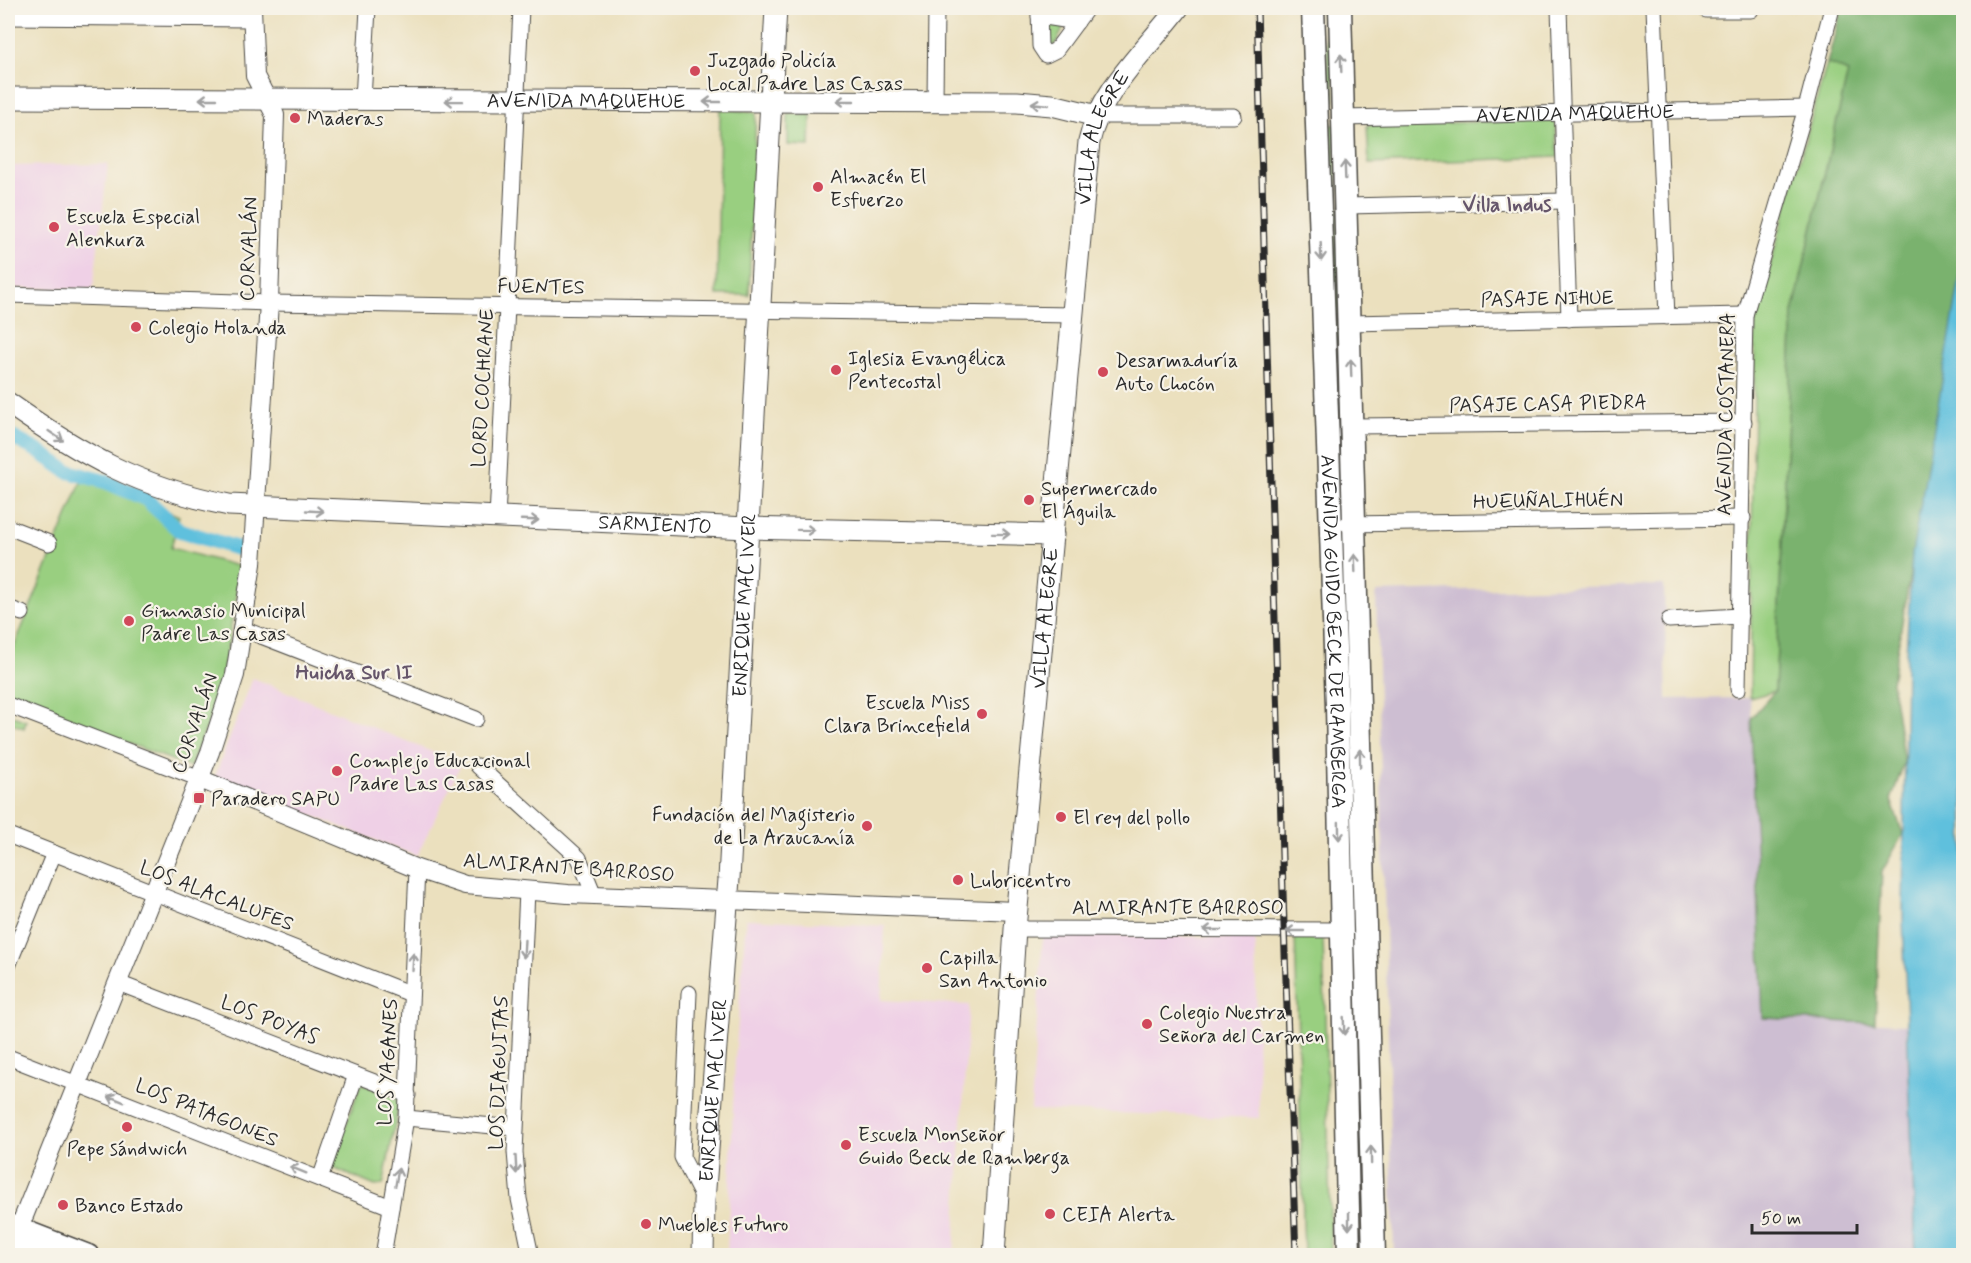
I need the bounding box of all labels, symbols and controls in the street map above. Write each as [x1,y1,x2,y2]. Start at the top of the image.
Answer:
place label: Juzgado Policía Local Padre Las Casas [707,48,903,98]
one-way arrow [1336,53,1347,73]
marker: Juzgado Policía Local Padre Las Casas [688,64,702,78]
street label: VILLA ALEGRE [1071,65,1137,206]
street label: AVENIDA MAQUEHUE [487,88,685,116]
one-way arrow [198,93,218,105]
one-way arrow [444,95,464,107]
one-way arrow [836,95,856,107]
one-way arrow [702,96,722,108]
one-way arrow [1031,98,1051,109]
street label: AVENIDA MAQUEHUE [1476,99,1674,130]
place label: Maderas [307,106,384,133]
marker: Maderas [288,111,302,125]
one-way arrow [1340,161,1351,181]
place label: Almacén El Esfuerzo [830,164,926,214]
marker: Almacén El Esfuerzo [811,180,825,194]
district label: Villa Indus [1462,191,1552,219]
street label: CORVALÁN [234,196,265,302]
place label: Escuela Especial Alenkura [66,204,200,254]
marker: Escuela Especial Alenkura [47,220,61,234]
one-way arrow [1316,241,1327,261]
street label: FUENTES [497,273,585,302]
street label: PASAJE NIHUE [1480,285,1614,314]
street label: LORD COCHRANE [466,308,501,468]
street label: AVENIDA COSTANERA [1711,312,1742,516]
place label: Colegio Holanda [148,315,287,343]
marker: Colegio Holanda [129,320,143,334]
place label: Iglesia Evangélica Pentecostal [848,346,1006,396]
place label: Desarmaduría Auto Chocón [1115,348,1238,398]
one-way arrow [1345,358,1357,378]
marker: Iglesia Evangélica Pentecostal [829,363,843,377]
marker: Desarmaduría Auto Chocón [1096,365,1110,379]
street label: PASAJE CASA PIEDRA [1449,389,1647,420]
one-way arrow [47,430,63,442]
street label: AVENIDA GUIDO BECK DE RAMBERGA [1313,454,1351,809]
place label: Supermercado El Águila [1041,476,1157,526]
street label: HUEUÑALIHUÉN [1473,487,1623,516]
marker: Supermercado El Águila [1022,493,1036,507]
one-way arrow [304,505,324,516]
street label: SARMIENTO [598,509,712,541]
street label: ENRIQUE MAC IVER [727,513,764,698]
one-way arrow [520,514,540,526]
one-way arrow [796,524,816,535]
one-way arrow [991,528,1011,540]
street label: VILLA ALEGRE [1026,546,1066,690]
one-way arrow [1350,553,1361,573]
place label: Gimnasio Municipal Padre Las Casas [141,598,306,648]
marker: Gimnasio Municipal Padre Las Casas [122,614,136,628]
district label: Huicha Sur II [295,659,413,687]
street label: CORVALÁN [166,670,225,777]
place label: Escuela Miss Clara Brincefield [823,690,970,740]
marker: Escuela Miss Clara Brincefield [975,707,989,721]
place label: Complejo Educacional Padre Las Casas [349,748,531,798]
one-way arrow [1355,748,1366,768]
marker: Complejo Educacional Padre Las Casas [330,764,344,778]
place label: Paradero SAPU [211,786,340,813]
marker: Paradero SAPU [192,791,206,805]
place label: Fundación del Magisterio de La Araucanía [652,802,855,852]
place label: El rey del pollo [1073,805,1190,832]
marker: El rey del pollo [1054,810,1068,824]
marker: Fundación del Magisterio de La Araucanía [860,819,874,833]
one-way arrow [1333,821,1345,841]
street label: ALMIRANTE BARROSO [462,848,676,889]
street label: LOS ALACALUFES [136,855,297,938]
place label: Lubricentro [970,868,1071,895]
marker: Lubricentro [951,873,965,887]
street label: ALMIRANTE BARROSO [1072,895,1284,922]
one-way arrow [1202,924,1222,936]
one-way arrow [1286,925,1306,936]
one-way arrow [519,939,530,959]
place label: Capilla San Antonio [939,945,1047,995]
one-way arrow [407,953,418,973]
marker: Capilla San Antonio [920,961,934,975]
street label: LOS POYAS [217,989,322,1051]
street label: LOS DIAGUITAS [483,996,516,1151]
street label: LOS YAGANES [372,998,405,1126]
street label: ENRIQUE MAC IVER [694,998,735,1183]
place label: Colegio Nuestra Señora del Carmen [1159,1000,1324,1050]
one-way arrow [1339,1016,1350,1036]
marker: Colegio Nuestra Señora del Carmen [1140,1017,1154,1031]
street label: LOS PATAGONES [131,1072,282,1154]
one-way arrow [108,1093,126,1104]
marker: Pepe sándwich [120,1120,134,1134]
place label: Escuela Monseñor Guido Beck de Ramberga [858,1122,1070,1174]
place label: Pepe sándwich [67,1136,187,1163]
marker: Escuela Monseñor Guido Beck de Ramberga [839,1138,853,1152]
one-way arrow [1365,1146,1377,1166]
one-way arrow [511,1154,522,1174]
one-way arrow [289,1164,308,1175]
one-way arrow [391,1168,402,1188]
place label: Banco Estado [75,1193,183,1220]
scale bar [1752,1197,1857,1235]
marker: Banco Estado [56,1198,70,1212]
place label: CEIA Alerta [1062,1202,1176,1229]
marker: CEIA Alerta [1043,1207,1057,1221]
text: 50 m [1761,1207,1801,1231]
one-way arrow [1343,1211,1355,1231]
place label: Muebles Futuro [658,1212,789,1239]
marker: Muebles Futuro [639,1217,653,1231]

